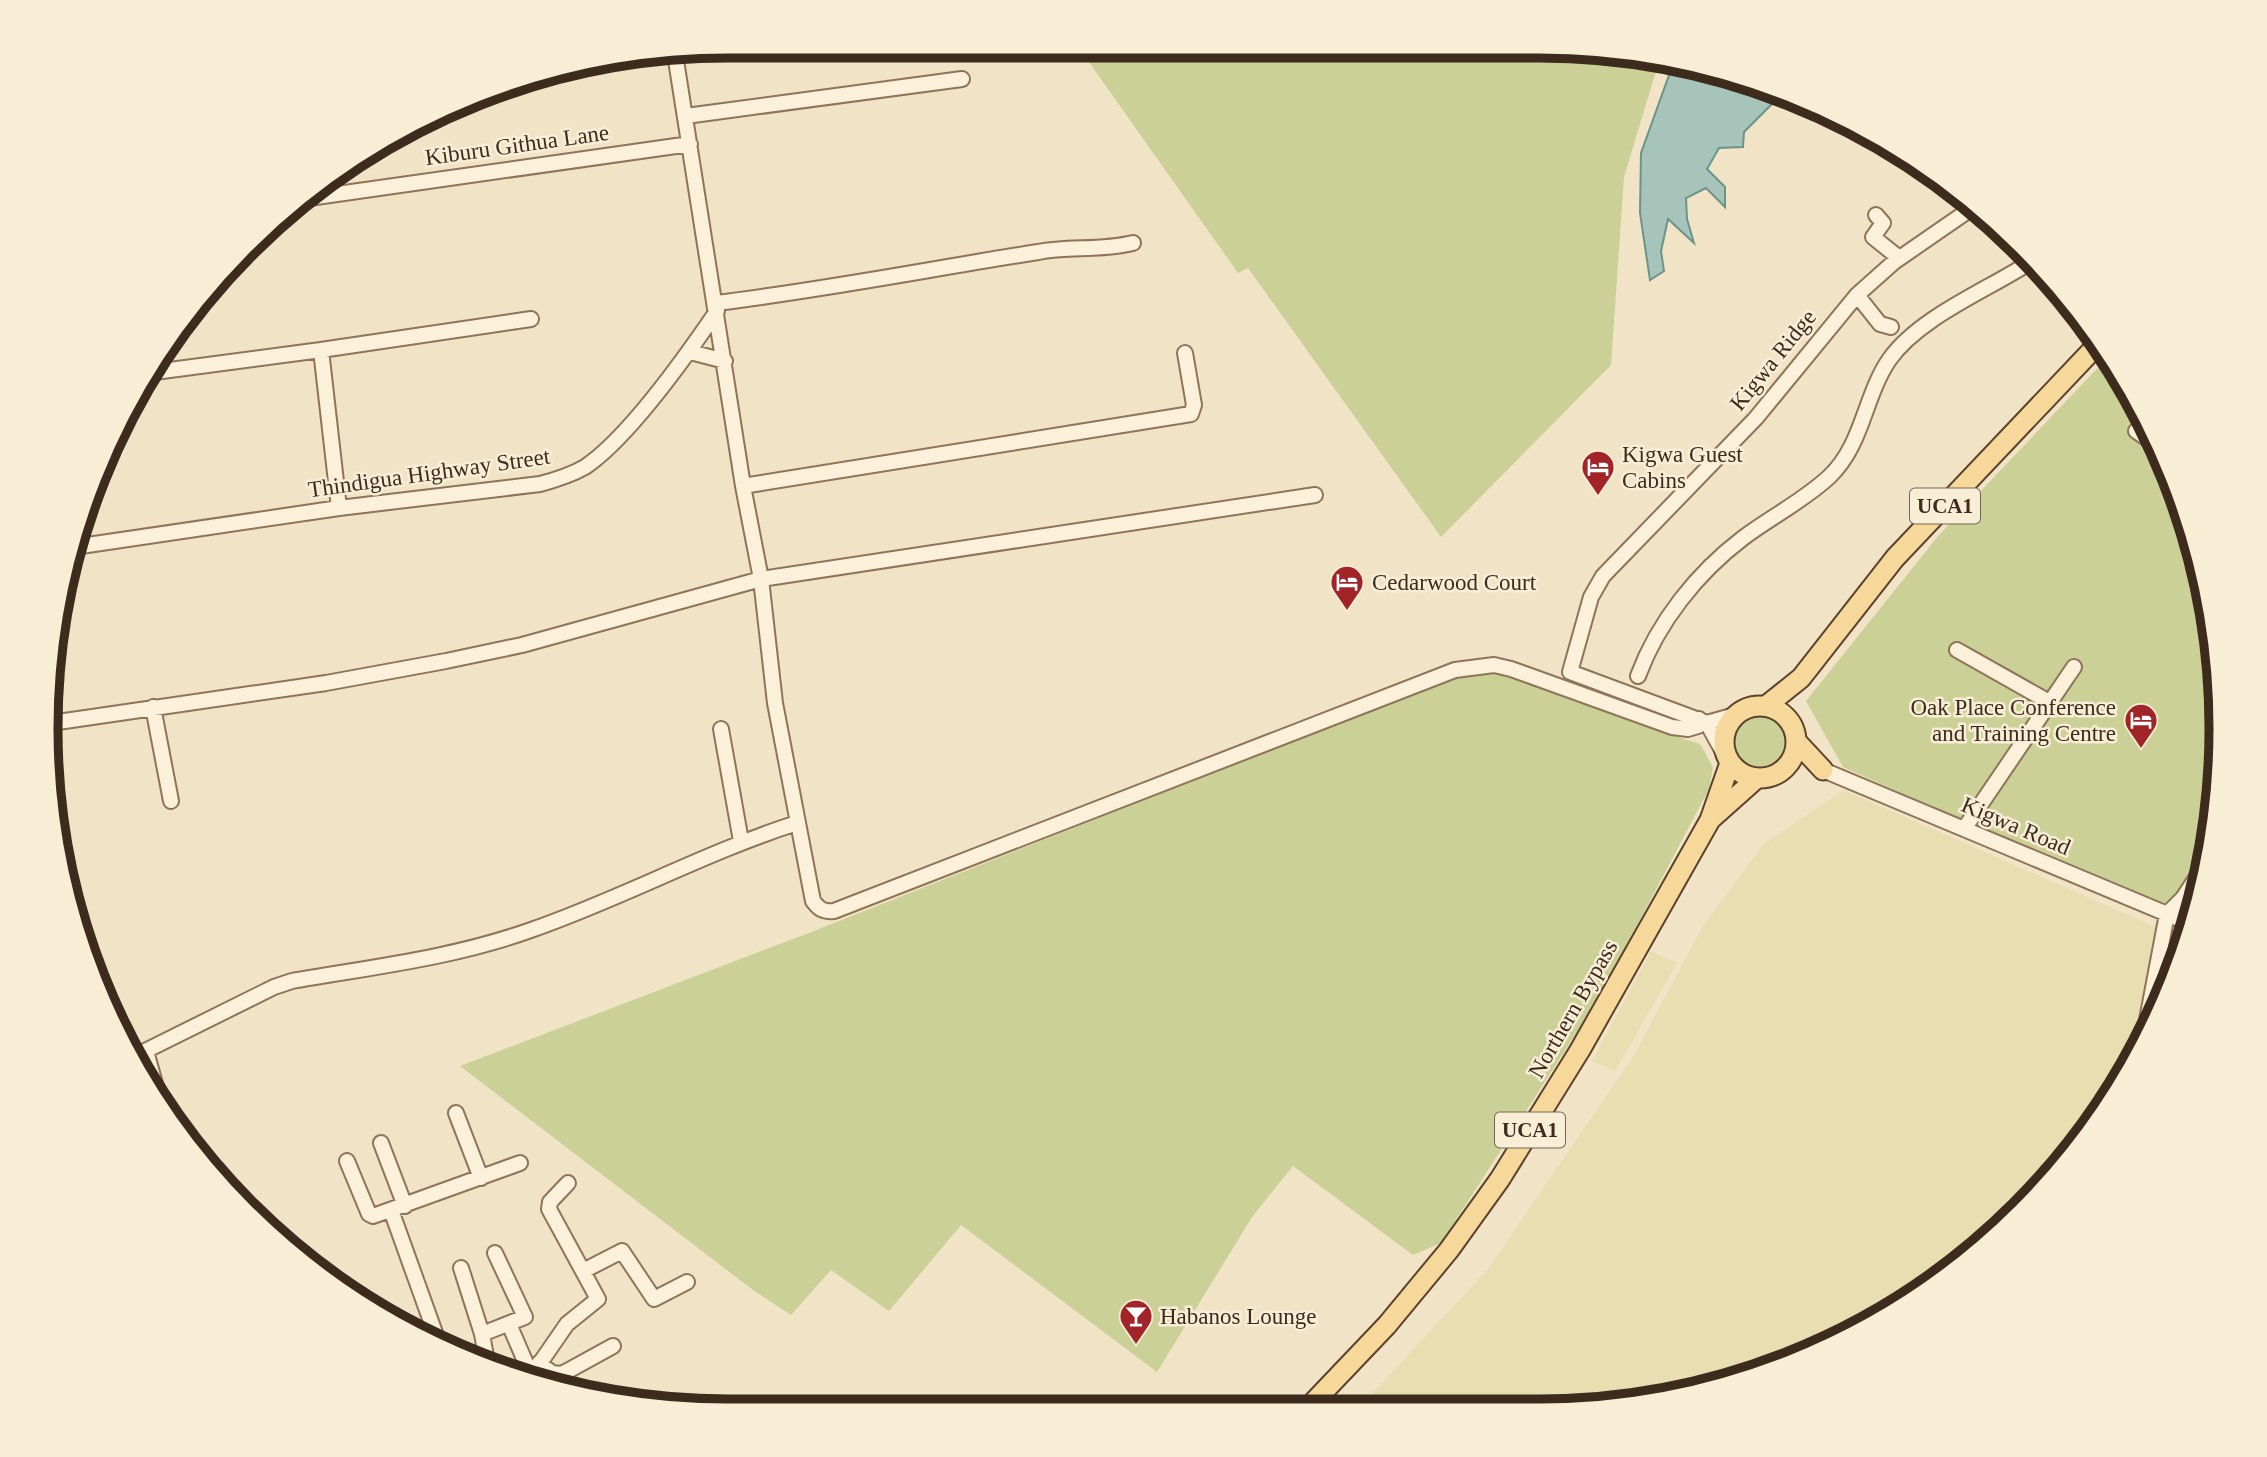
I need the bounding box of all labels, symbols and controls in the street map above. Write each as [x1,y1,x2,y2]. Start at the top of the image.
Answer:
street label: Kiburu Githua Lane [424,120,610,170]
street label: Kigwa Ridge [1725,305,1821,415]
place label: Kigwa Guest Cabins [1622,442,1743,493]
street label: Thindigua Highway Street [306,444,552,502]
hotel icon: Kigwa Guest Cabins [1579,448,1617,497]
road number: UCA1 [1910,489,1980,524]
hotel icon: Cedarwood Court [1328,563,1366,612]
place label: Cedarwood Court [1372,570,1537,595]
place label: Oak Place Conference and Training Centre [1910,695,2116,746]
hotel icon: Oak Place Conference and Training Centre [2122,701,2160,750]
street label: Kigwa Road [1958,792,2075,860]
street label: Northern Bypass [1523,935,1623,1082]
road number: UCA1 [1495,1112,1565,1148]
bar icon: Habanos Lounge [1117,1297,1155,1346]
place label: Habanos Lounge [1160,1304,1317,1329]

